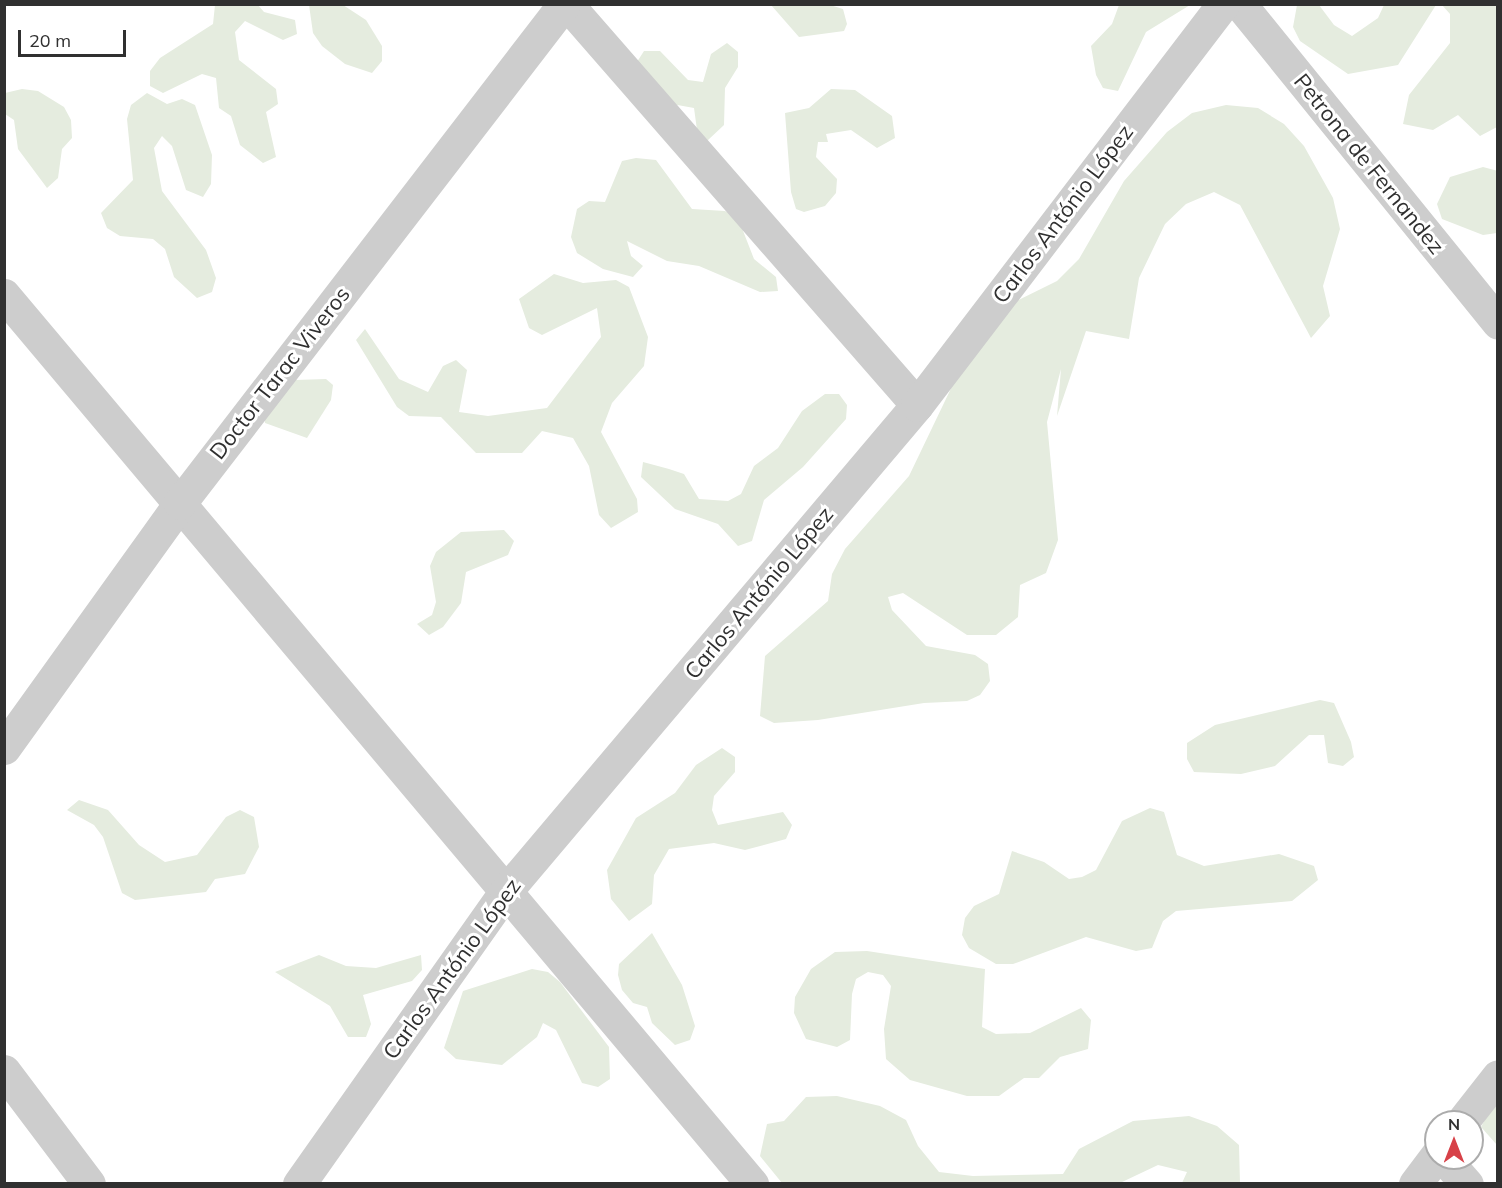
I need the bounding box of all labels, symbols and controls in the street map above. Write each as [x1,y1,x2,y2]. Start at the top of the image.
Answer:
scale bar [21,18,129,56]
text: 20 m [29,29,71,52]
street label: Petrona de Fernandez [1288,69,1450,259]
street label: Carlos António López [987,119,1139,309]
street label: Doctor Tarac Viveros [204,281,356,465]
street label: Carlos António López [679,501,839,685]
street label: Carlos António López [378,873,526,1065]
north arrow [1424,1110,1484,1170]
text: N [1448,1114,1460,1134]

